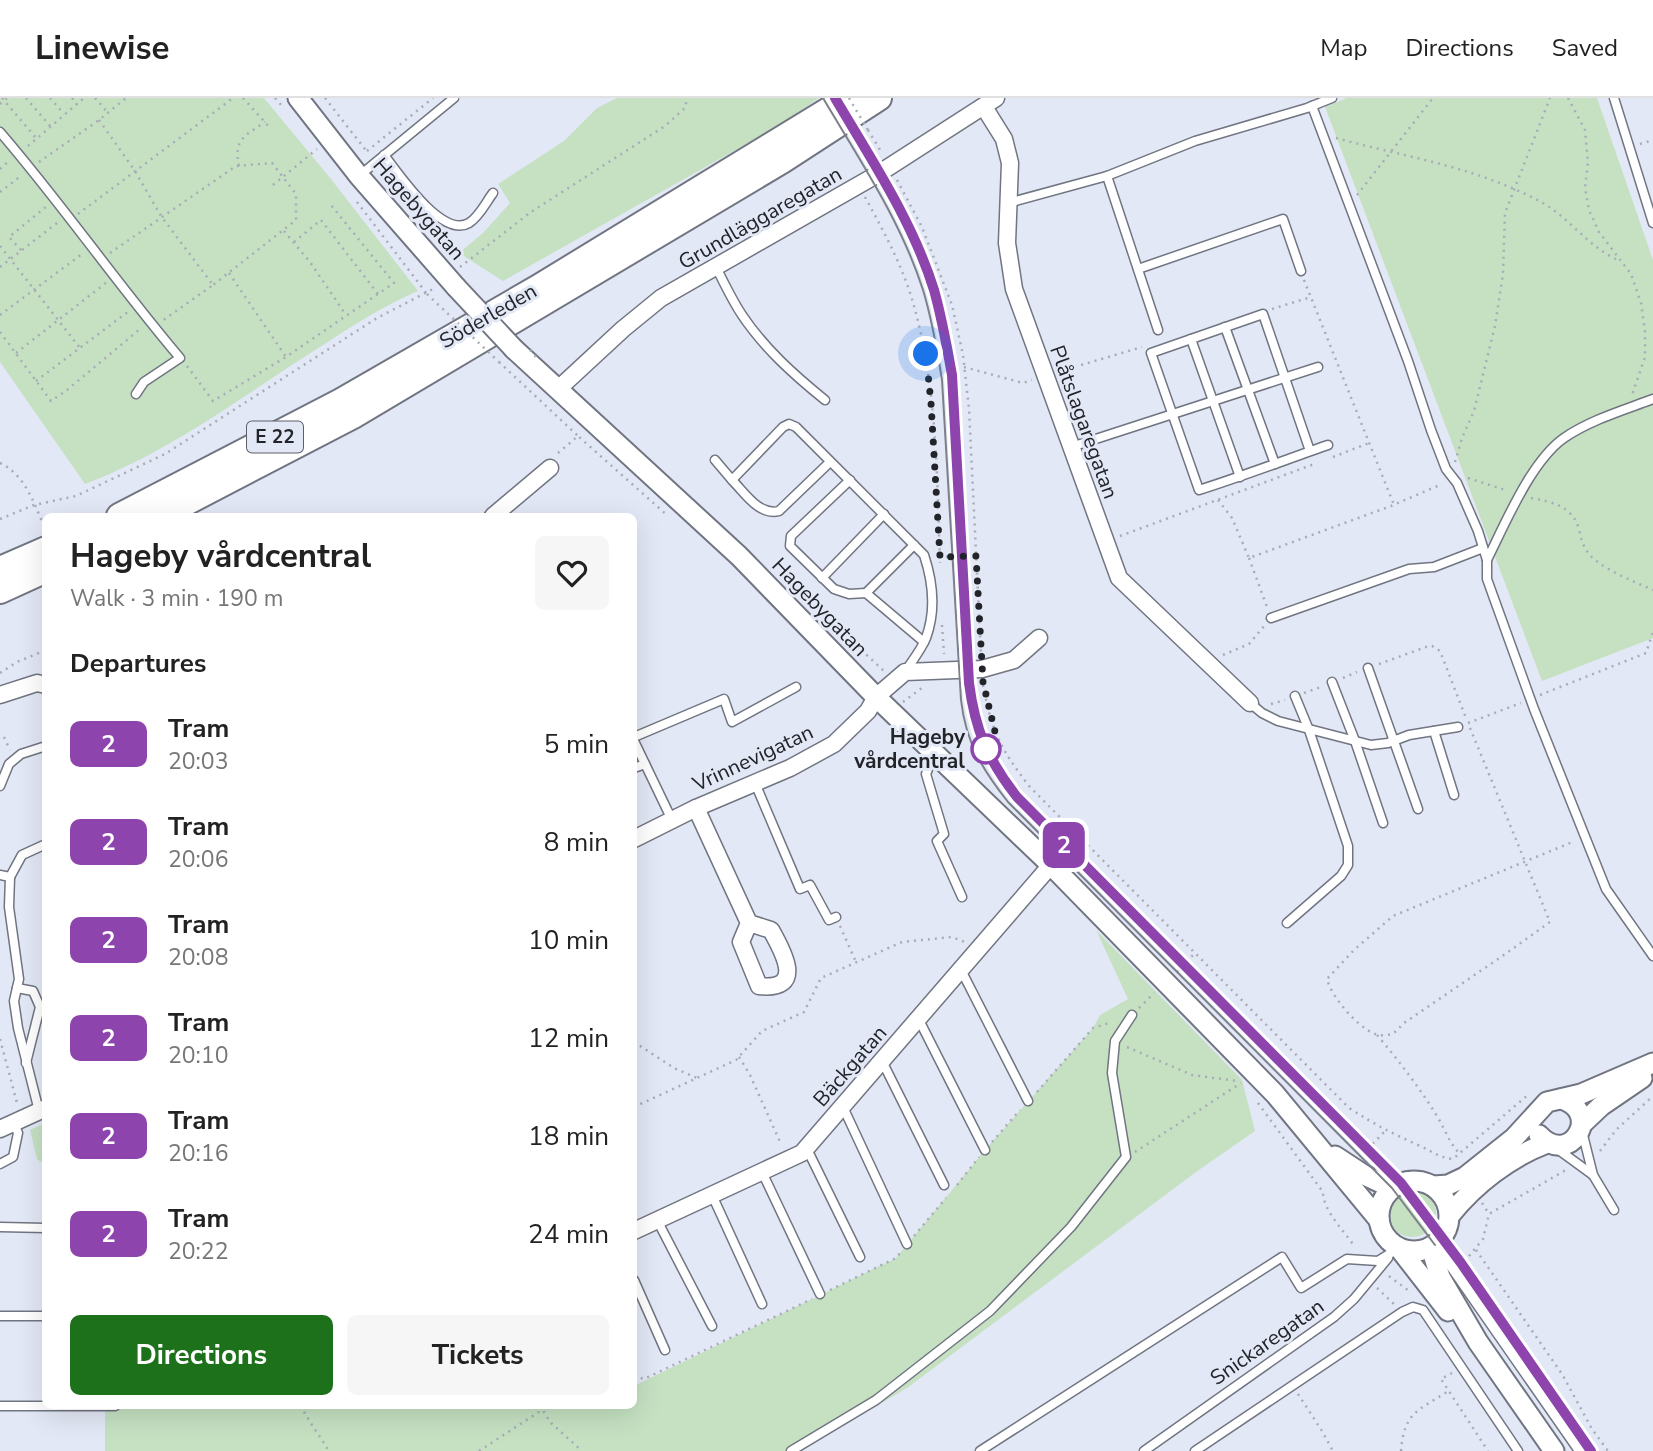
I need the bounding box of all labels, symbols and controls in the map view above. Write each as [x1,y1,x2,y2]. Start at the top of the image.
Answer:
text: Linewise [35,26,169,71]
text: Map [1320,32,1367,64]
text: Directions [1405,32,1514,64]
text: Saved [1552,32,1618,64]
street label: Hagebygatan [367,152,471,266]
street label: Grundläggaregatan [673,160,847,276]
street label: Söderleden [434,277,542,355]
your location [908,336,943,371]
street label: Plåtslagaregatan [1043,341,1125,503]
road number: E 22 [247,422,303,452]
text: Hageby vårdcentral [70,534,371,579]
button: heart [535,536,609,610]
street label: Hagebygatan [766,552,874,662]
text: Walk · 3 min · 190 m [70,583,283,614]
text: Departures [70,646,206,681]
text: Tram [168,711,229,746]
street label: Vrinnevigatan [687,718,818,799]
place label: Hageby vårdcentral [853,723,966,775]
text: 5 min [544,727,609,762]
text: 2 [101,728,116,760]
marker: Hageby vårdcentral [971,734,1001,764]
text: 20:03 [168,746,228,777]
text: Tram [168,809,229,844]
line badge: 2 [1041,822,1087,868]
text: 8 min [544,825,609,860]
text: 2 [101,826,116,858]
text: 2 [1057,829,1071,861]
text: 20:06 [168,844,228,875]
text: Tram [168,907,229,942]
text: 10 min [528,923,609,958]
text: 2 [101,924,116,956]
text: 20:08 [168,942,228,973]
text: Tram [168,1005,229,1040]
street label: Bäckgatan [807,1019,893,1113]
text: 12 min [528,1021,609,1056]
text: 2 [101,1022,116,1054]
text: 20:10 [168,1040,228,1071]
text: Tram [168,1103,229,1138]
text: 18 min [528,1119,609,1154]
text: 2 [101,1120,116,1152]
text: 20:16 [168,1138,228,1169]
text: Tram [168,1201,229,1236]
text: 24 min [528,1217,609,1252]
text: 2 [101,1218,116,1250]
text: 20:22 [168,1236,228,1267]
street label: Snickaregatan [1204,1292,1330,1392]
button: Directions [70,1315,333,1395]
button: Tickets [347,1315,609,1395]

